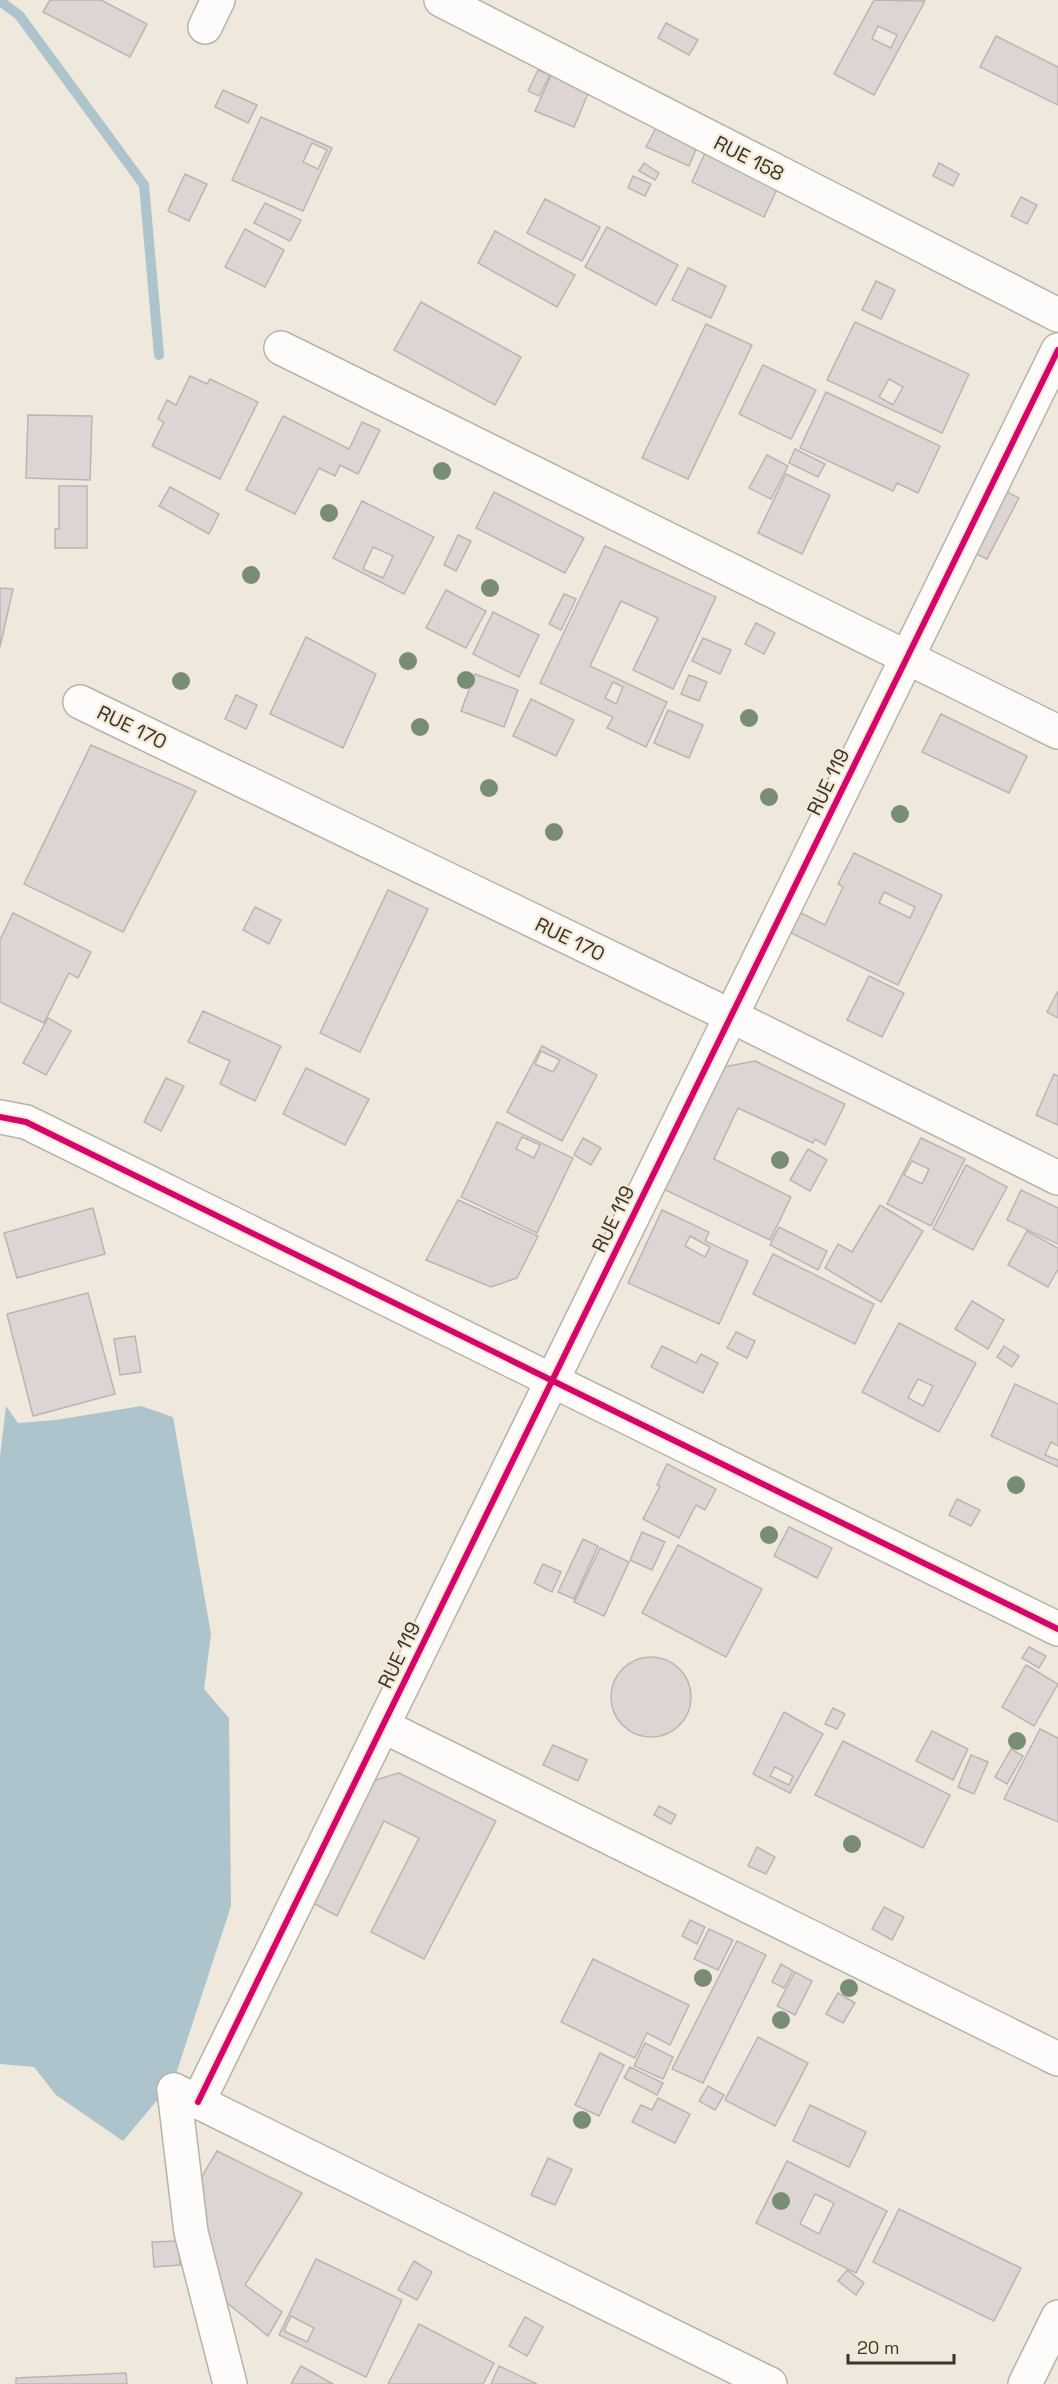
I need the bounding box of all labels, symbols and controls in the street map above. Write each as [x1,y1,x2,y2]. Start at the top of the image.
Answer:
street label: RUE 158 [710,129,788,187]
street label: RUE 170 [93,699,171,755]
street label: RUE 119 [801,744,855,820]
street label: RUE 170 [531,911,609,967]
street label: RUE 119 [586,1181,640,1257]
street label: RUE 119 [372,1617,426,1693]
scale bar [848,2327,954,2365]
text: 20 m [857,2336,900,2359]

